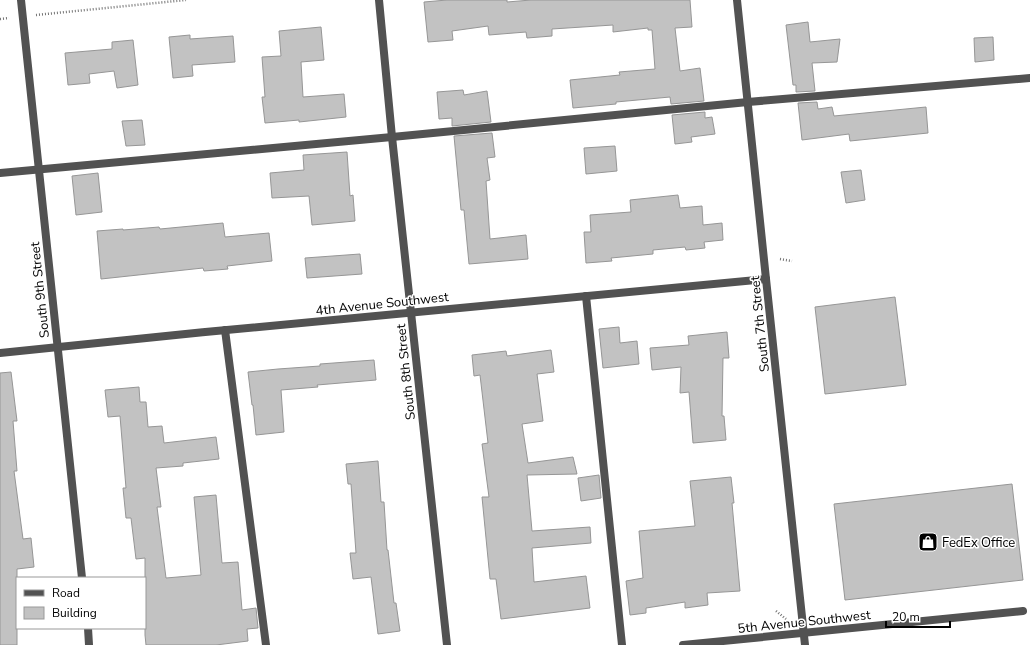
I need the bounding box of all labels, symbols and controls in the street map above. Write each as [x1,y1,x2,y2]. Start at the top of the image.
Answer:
street label: South 9th Street [26,241,54,339]
street label: South 7th Street [746,275,774,373]
street label: 4th Avenue Southwest [315,288,450,320]
street label: South 8th Street [392,323,420,421]
shop icon: FedEx Office [917,531,939,553]
place label: FedEx Office [942,534,1015,552]
legend [16,577,146,629]
text: Road [52,585,80,601]
scale bar [886,603,950,629]
text: Building [52,605,97,621]
street label: 5th Avenue Southwest [737,606,872,638]
text: 20 m [892,609,920,625]

